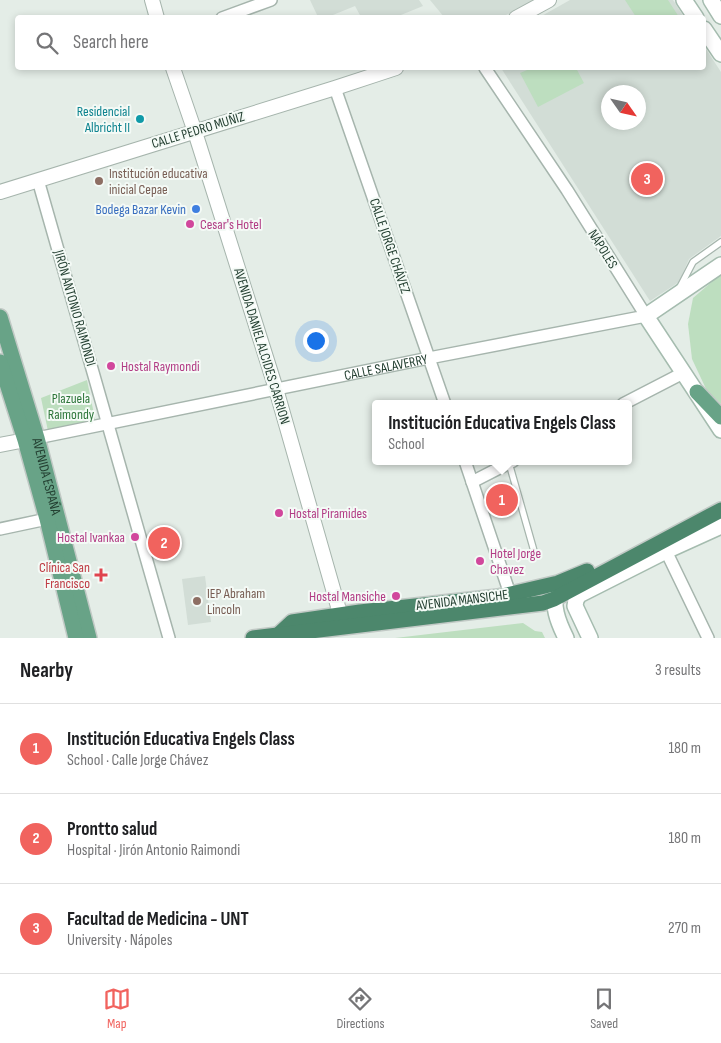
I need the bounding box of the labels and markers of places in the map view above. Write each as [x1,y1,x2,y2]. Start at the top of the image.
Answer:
place label: Residencial Albricht II [77,103,130,136]
marker: Residencial Albricht II [134,113,146,125]
pin: 3 [631,160,663,198]
place label: Institución educativa inicial Cepae [109,165,208,198]
marker: Institución educativa inicial Cepae [93,175,105,187]
place label: Bodega Bazar Kevin [96,201,186,218]
marker: Bodega Bazar Kevin [190,203,202,215]
place label: Cesar's Hotel [200,216,262,233]
marker: Cesar's Hotel [184,218,196,230]
place label: Hostal Raymondi [121,358,200,375]
marker: Hostal Raymondi [105,360,117,372]
pin: 1 [486,481,518,519]
place label: Hostal Piramides [289,505,367,522]
marker: Hostal Piramides [273,507,285,519]
pin: 2 [148,524,180,562]
place label: Hostal Ivankaa [57,529,125,546]
marker: Hostal Ivankaa [129,531,141,543]
place label: Hotel Jorge Chavez [490,545,541,578]
marker: Hotel Jorge Chavez [474,555,486,567]
place label: Clínica San Francisco [39,559,90,592]
marker: Clínica San Francisco [94,568,108,582]
place label: IEP Abraham Lincoln [207,585,265,618]
place label: Hostal Mansiche [309,588,386,605]
marker: Hostal Mansiche [390,590,402,602]
marker: IEP Abraham Lincoln [191,595,203,607]

